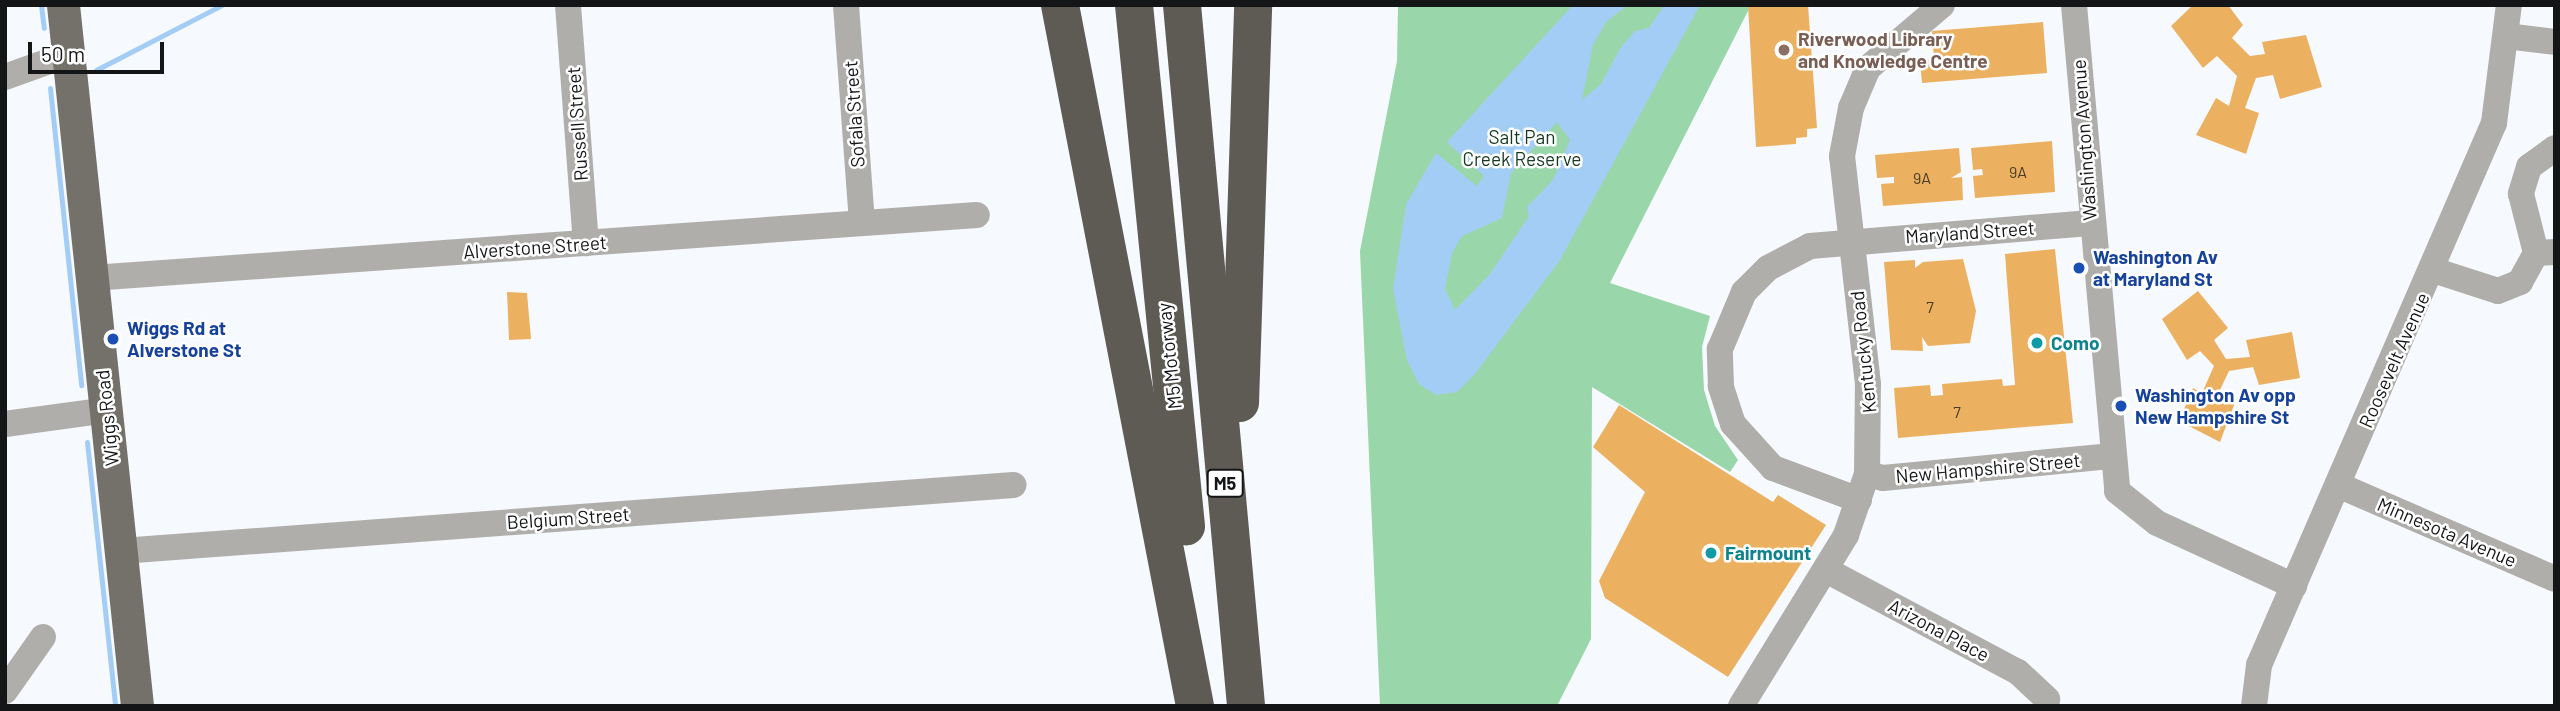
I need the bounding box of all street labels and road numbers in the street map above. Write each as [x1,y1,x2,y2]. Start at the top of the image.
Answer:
street label: Washington Avenue [2067,59,2101,221]
street label: Sofala Street [839,60,869,168]
street label: Russell Street [562,66,592,182]
street label: Maryland Street [1904,216,2036,248]
street label: Alverstone Street [463,231,607,263]
street label: Roosevelt Avenue [2354,289,2434,431]
street label: Kentucky Road [1845,290,1881,414]
street label: M5 Motorway [1152,301,1186,411]
street label: Wiggs Road [91,369,123,467]
street label: New Hampshire Street [1895,449,2081,487]
road number: M5 [1206,468,1244,498]
street label: Minnesota Avenue [2374,492,2520,572]
street label: Belgium Street [506,502,630,534]
street label: Arizona Place [1885,594,1993,666]

